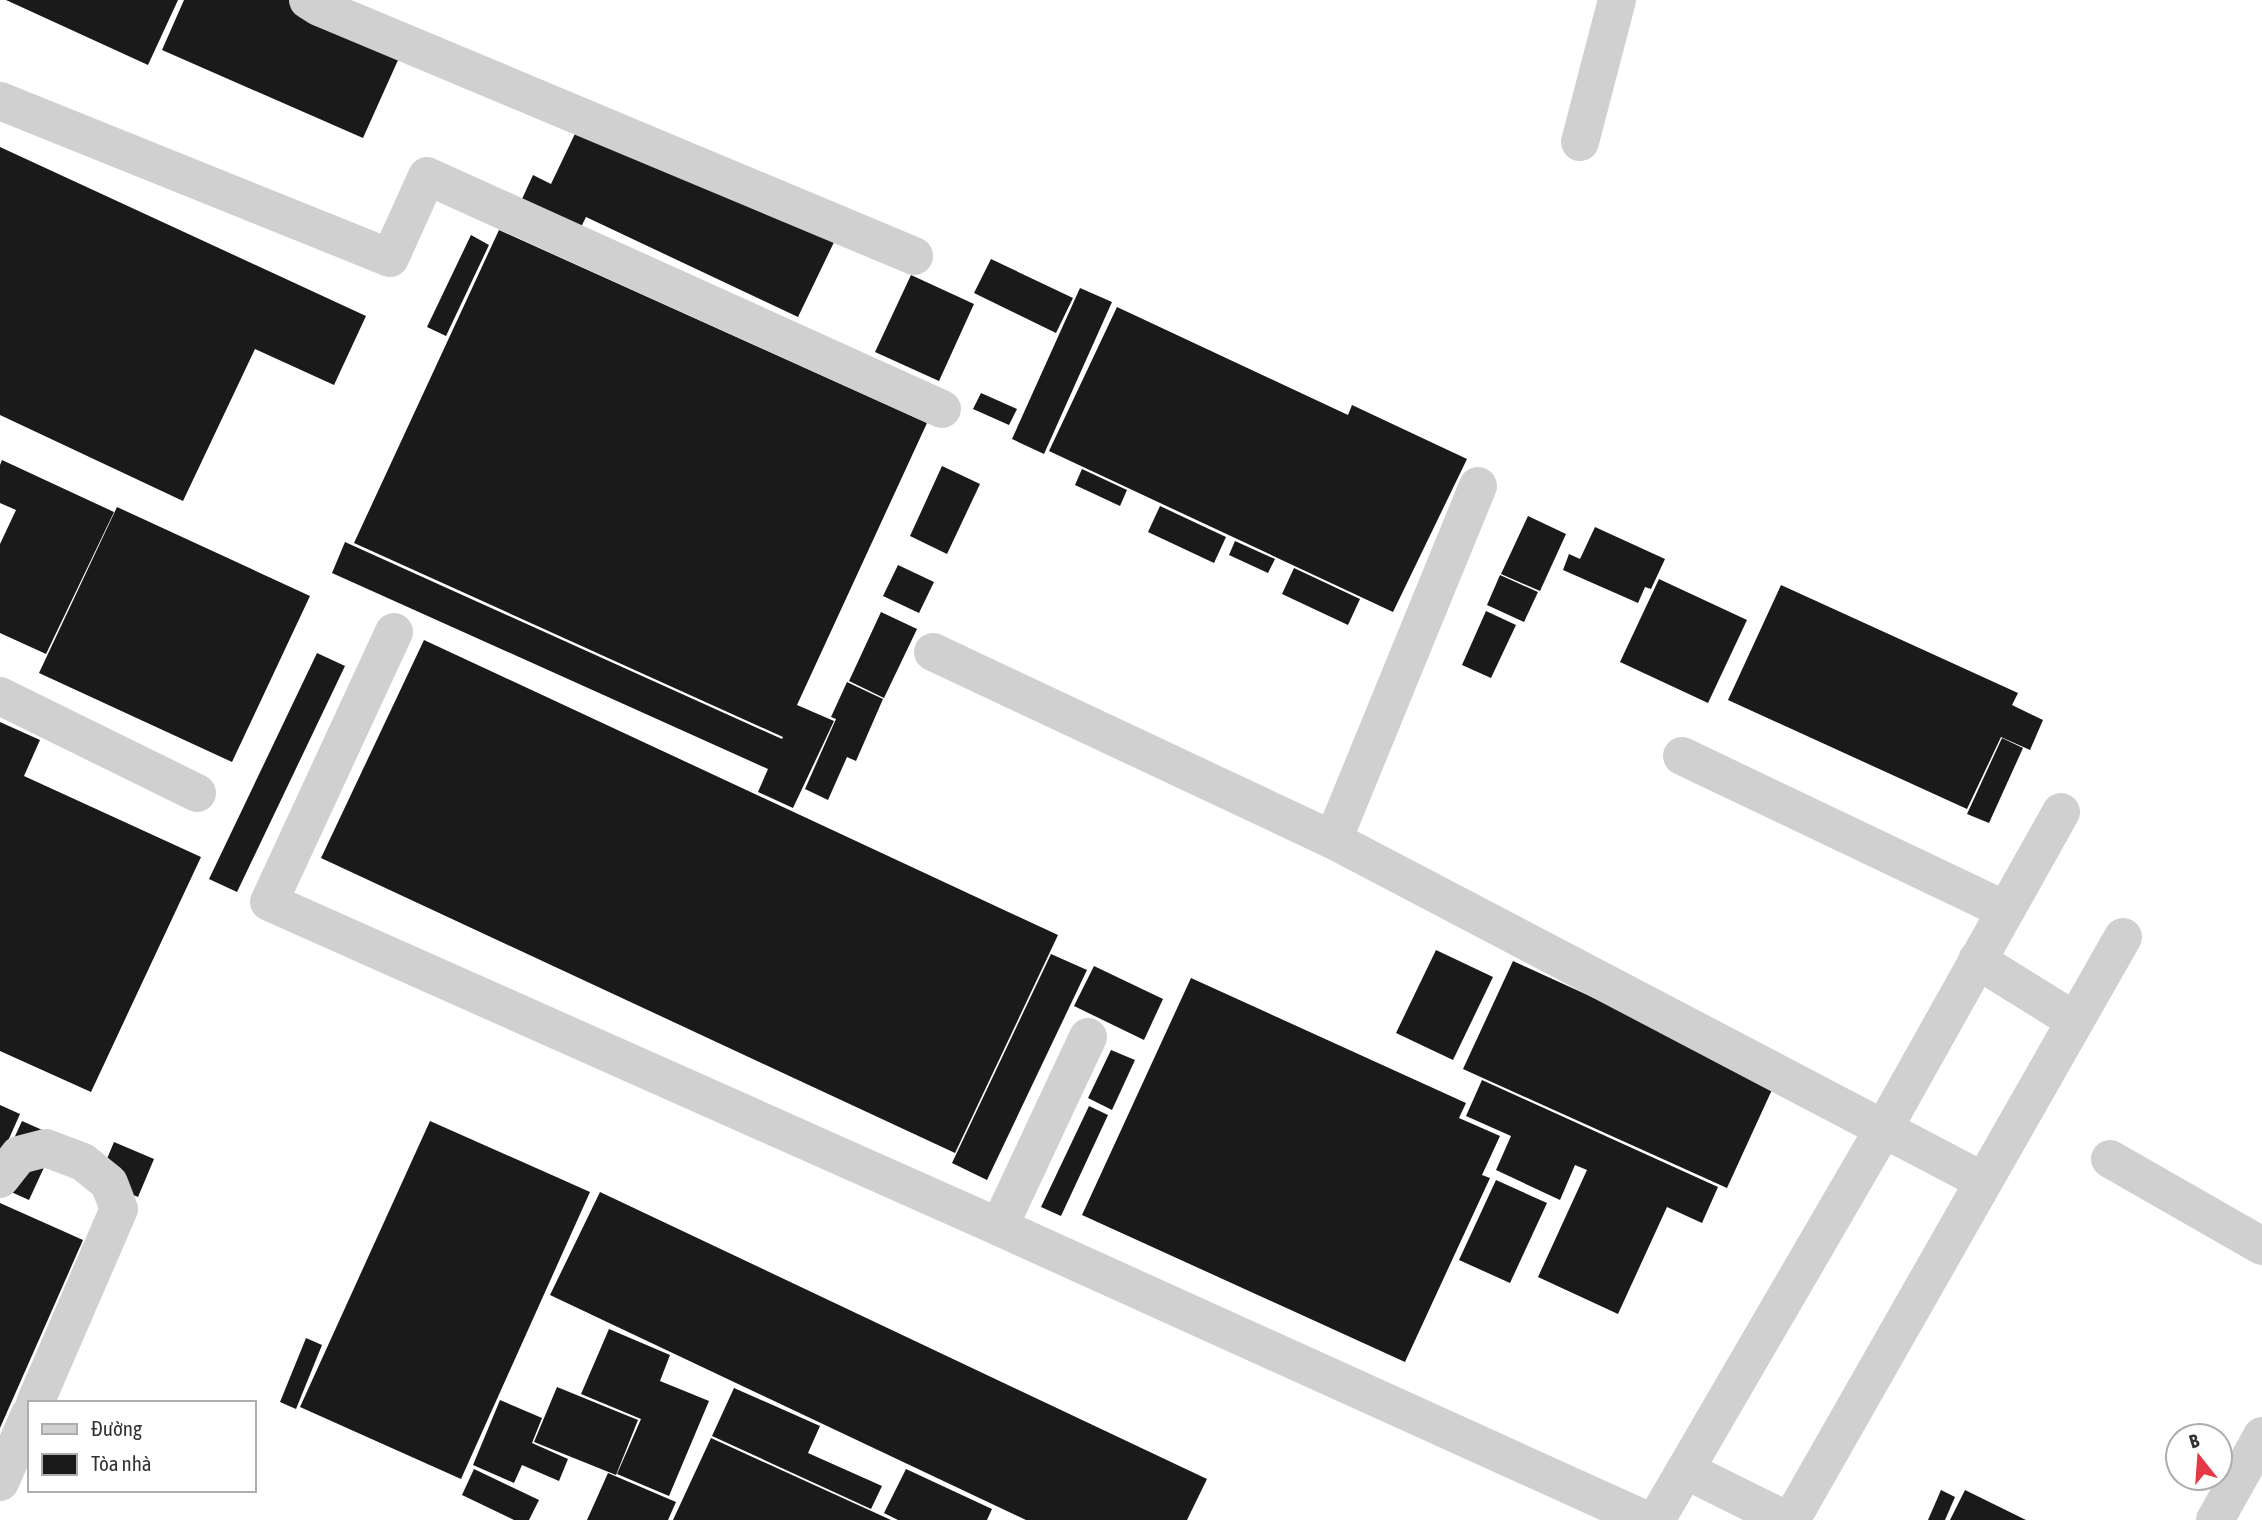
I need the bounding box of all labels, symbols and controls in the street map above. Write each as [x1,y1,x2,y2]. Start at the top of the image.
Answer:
legend [28,1401,256,1492]
text: Đường [91,1416,142,1440]
north arrow [2164,1422,2234,1492]
text: B [2187,1429,2202,1453]
text: Tòa nhà [91,1451,152,1475]

